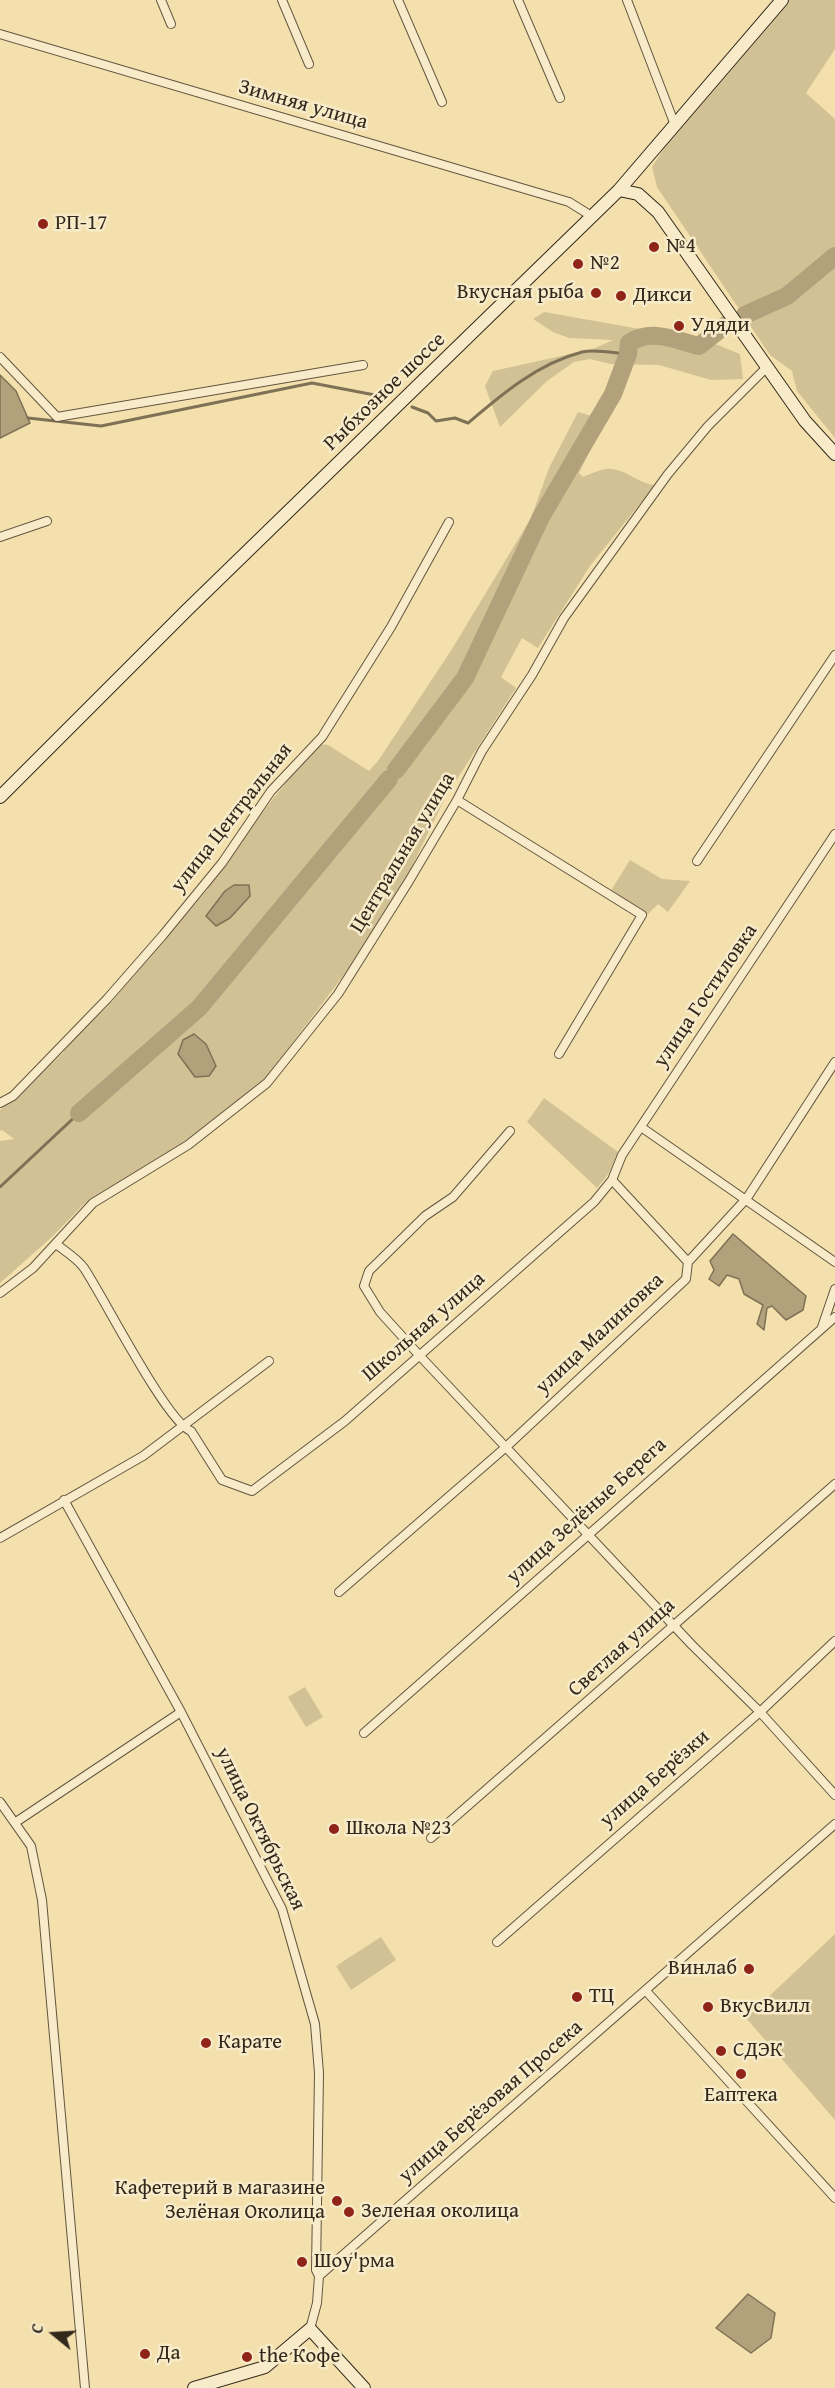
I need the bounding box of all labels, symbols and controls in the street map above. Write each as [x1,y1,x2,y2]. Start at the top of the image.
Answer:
street label: Зимняя улица [236,75,370,135]
place label: РП-17 [55,211,107,237]
marker: РП-17 [36,217,50,231]
place label: №4 [666,234,696,260]
marker: №4 [647,240,661,254]
place label: №2 [590,251,620,277]
marker: №2 [571,257,585,271]
place label: Вкусная рыба [457,280,584,306]
place label: Дикси [633,283,692,309]
marker: Вкусная рыба [589,286,603,300]
marker: Дикси [614,289,628,303]
place label: Удяди [691,313,750,339]
marker: Удяди [672,319,686,333]
street label: Рыбхозное шоссе [319,327,451,457]
street label: улица Центральная [166,738,298,898]
street label: Центральная улица [345,768,461,938]
street label: улица Гостиловка [649,919,763,1073]
street label: Школьная улица [357,1267,491,1387]
street label: улица Малиновка [531,1268,669,1400]
street label: улица Зелёные Берега [502,1433,672,1589]
street label: Светлая улица [563,1593,681,1703]
street label: улица Берёзки [595,1725,715,1833]
street label: улица Октябрьская [209,1743,311,1915]
place label: Школа №23 [346,1816,452,1842]
marker: Школа №23 [327,1822,341,1836]
place label: Винлаб [668,1956,737,1982]
marker: Винлаб [742,1962,756,1976]
place label: ТЦ [589,1984,614,2010]
marker: ТЦ [570,1990,584,2004]
place label: ВкусВилл [720,1994,810,2020]
marker: ВкусВилл [701,2000,715,2014]
street label: улица Берёзовая Просека [394,2015,588,2189]
place label: Карате [218,2030,282,2056]
marker: Карате [199,2036,213,2050]
place label: СДЭК [733,2038,783,2064]
marker: СДЭК [714,2044,728,2058]
marker: Еаптека [734,2067,748,2081]
place label: Еаптека [704,2083,778,2109]
place label: Кафетерий в магазине Зелёная Околица [115,2176,325,2226]
marker: Кафетерий в магазине Зелёная Околица [330,2194,344,2208]
place label: Зеленая околица [361,2199,519,2225]
marker: Зеленая околица [342,2205,356,2219]
place label: Шоу'рма [314,2249,395,2275]
marker: Шоу'рма [295,2255,309,2269]
north arrow [24,2304,84,2364]
text: С [24,2320,50,2336]
place label: Да [157,2341,180,2367]
place label: the Кофе [259,2344,340,2370]
marker: Да [138,2347,152,2361]
marker: the Кофе [240,2350,254,2364]

